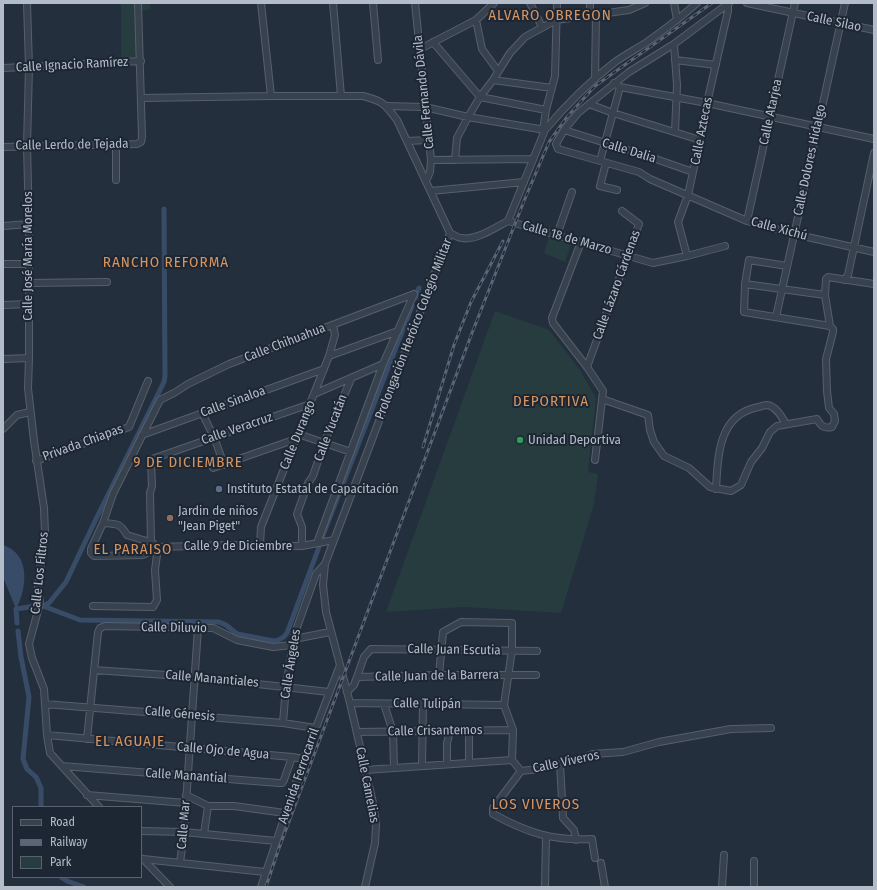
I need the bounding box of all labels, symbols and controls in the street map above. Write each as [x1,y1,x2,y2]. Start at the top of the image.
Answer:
district label: ALVARO OBREGON [488,7,612,25]
street label: Calle Silao [805,9,863,35]
street label: Calle Fernando Dávila [410,34,438,150]
street label: Calle Ignacio Ramírez [15,54,129,76]
street label: Calle Atarjea [756,78,786,146]
street label: Calle Aztecas [688,96,716,166]
street label: Calle Dolores Hidalgo [791,103,829,217]
street label: Calle Dalia [600,135,658,167]
street label: Calle Lerdo de Tejada [15,136,129,154]
street label: Calle José María Morelos [20,191,36,321]
street label: Calle Xichú [749,214,809,244]
street label: Calle 18 de Marzo [521,218,613,258]
street label: Calle Lázaro Cárdenas [590,228,644,342]
street label: Prolongación Heróico Colegio Militar [372,236,456,422]
district label: RANCHO REFORMA [103,254,229,272]
street label: Calle Chihuahua [242,320,328,366]
street label: Calle Sinaloa [198,383,268,421]
street label: Calle Yucatán [311,392,351,464]
district label: DEPORTIVA [513,393,589,411]
street label: Calle Durango [277,398,319,472]
street label: Calle Veracruz [199,410,275,448]
street label: Privada Chiapas [41,421,125,465]
place label: Unidad Deportiva [528,432,621,448]
marker: Unidad Deportiva [515,435,525,445]
district label: 9 DE DICIEMBRE [133,454,243,472]
place label: Instituto Estatal de Capacitación [227,481,399,497]
marker: Instituto Estatal de Capacitación [214,484,224,494]
place label: Jardin de niños "Jean Piget" [178,503,258,534]
marker: Jardin de niños "Jean Piget" [165,513,175,523]
street label: Calle Los Filtros [28,531,52,615]
street label: Calle 9 de Diciembre [184,538,292,554]
district label: EL PARAISO [94,541,172,559]
street label: Calle Diluvio [141,620,207,636]
street label: Calle Ángeles [278,628,304,700]
street label: Calle Juan Escutia [407,641,501,659]
street label: Calle Manantiales [165,667,259,691]
street label: Calle Juan de la Barrera [375,667,499,685]
street label: Calle Tulipán [393,696,461,712]
street label: Calle Génesis [144,703,216,725]
street label: Calle Crisantemos [387,722,483,740]
street label: Avenida Ferrocarril [275,726,323,826]
district label: EL AGUAJE [95,733,165,751]
street label: Calle Ojo de Agua [176,739,270,763]
street label: Calle Camelias [352,746,382,824]
street label: Calle Viveros [531,747,601,777]
street label: Calle Manantial [145,765,227,787]
district label: LOS VIVEROS [492,796,580,814]
street label: Calle Mar [174,800,194,850]
legend [12,806,142,878]
text: Road [50,815,75,829]
text: Railway [50,835,87,849]
text: Park [50,855,71,869]

